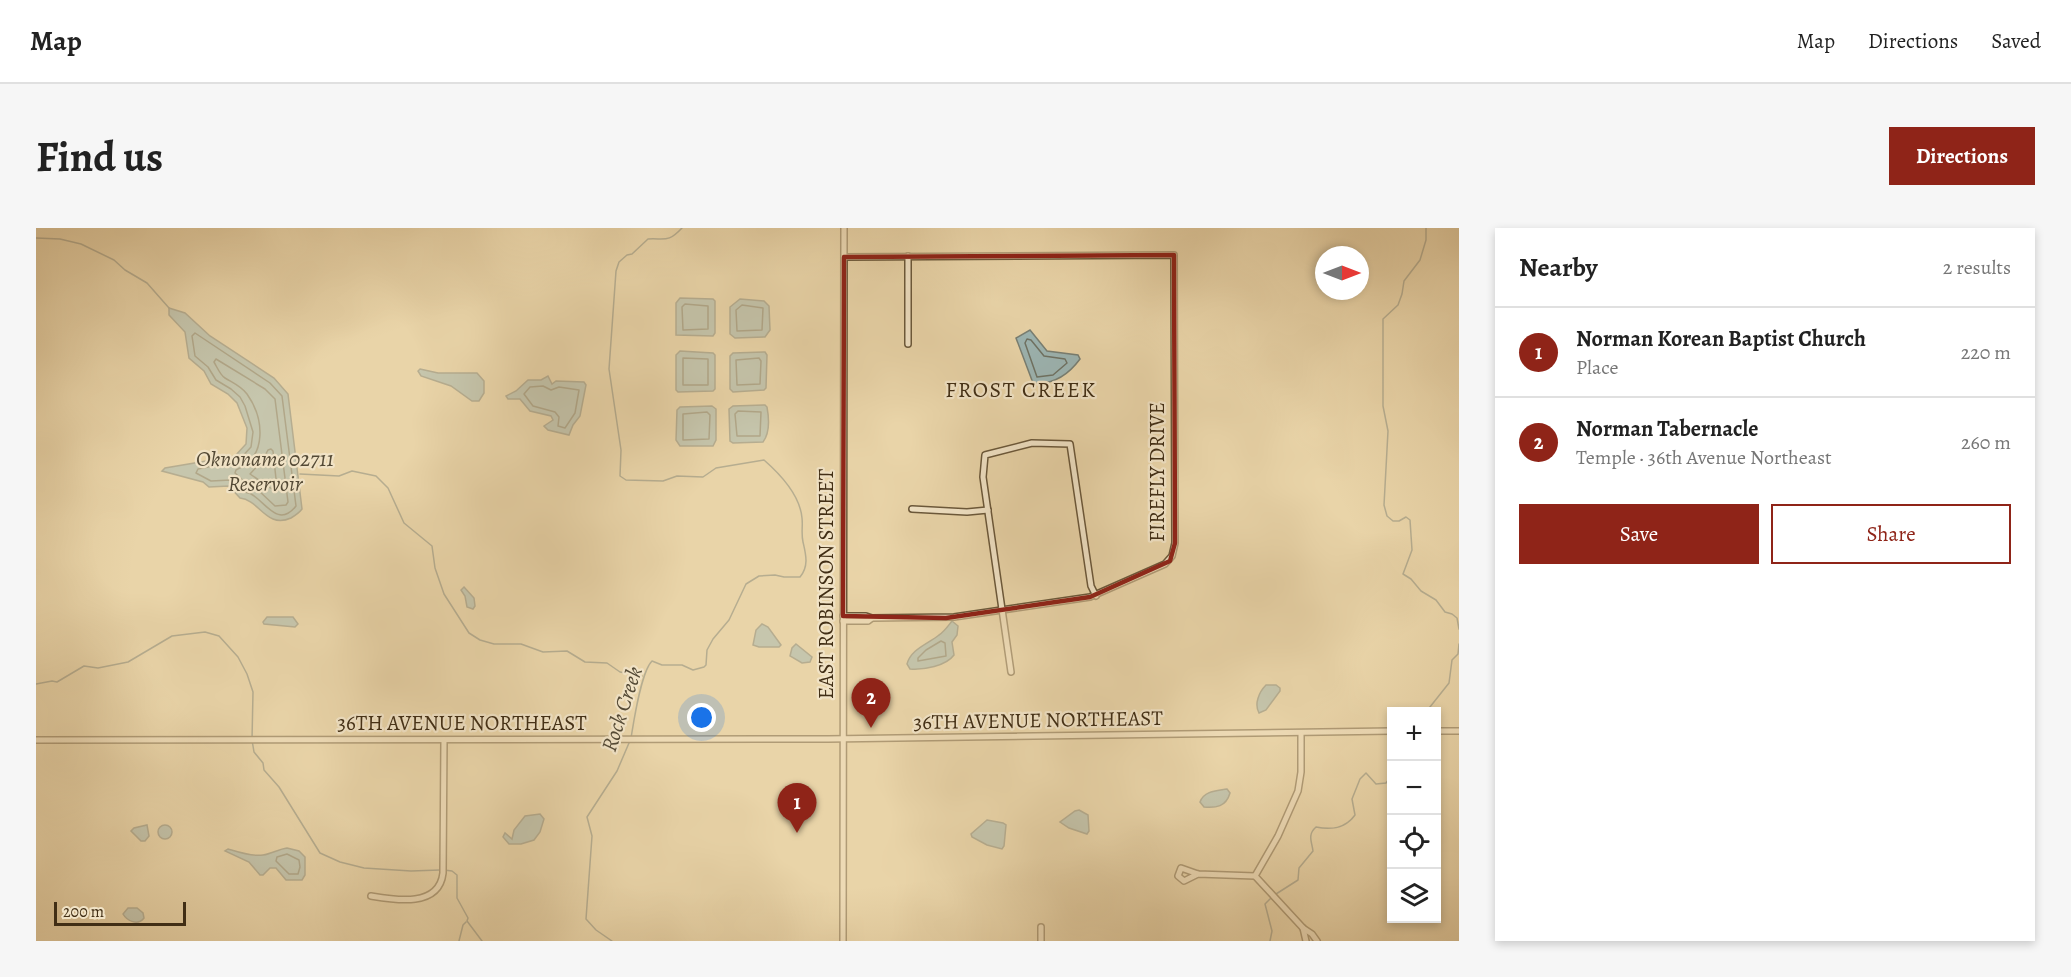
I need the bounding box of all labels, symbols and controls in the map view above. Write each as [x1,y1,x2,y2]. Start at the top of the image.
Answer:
text: Map [30,22,82,60]
text: Map [1797,27,1835,55]
text: Directions [1868,27,1958,55]
text: Saved [1991,27,2041,55]
button: Directions [1889,127,2035,185]
text: Find us [36,128,163,185]
north arrow [1315,246,1369,300]
text: Nearby [1519,250,1598,285]
text: 2 results [1943,254,2011,281]
text: Norman Korean Baptist Church [1576,324,1866,354]
text: 1 [1535,339,1542,366]
text: 220 m [1961,339,2011,366]
text: Place [1576,354,1618,381]
district label: FROST CREEK [945,375,1097,405]
street label: FIREFLY DRIVE [1143,402,1171,542]
text: Norman Tabernacle [1576,414,1758,444]
text: 2 [1534,429,1543,456]
text: 260 m [1961,429,2011,456]
water label: Oknoname 02711 Reservoir [196,444,334,499]
text: Temple · 36th Avenue Northeast [1576,444,1832,471]
street label: EAST ROBINSON STREET [812,468,840,699]
button: Save [1519,504,1759,564]
button: Share [1771,504,2011,564]
water label: Rock Creek [594,662,650,755]
pin: 2 [852,678,890,728]
your location [687,703,716,732]
street label: 36TH AVENUE NORTHEAST [913,704,1164,736]
map controls [1387,707,1441,923]
button: + [1387,707,1441,761]
street label: 36TH AVENUE NORTHEAST [337,709,587,737]
button: − [1387,761,1441,815]
pin: 1 [778,784,816,833]
button: locate [1387,815,1441,869]
button: layers [1387,869,1441,923]
scale bar [54,899,186,926]
text: 200 m [63,901,104,923]

